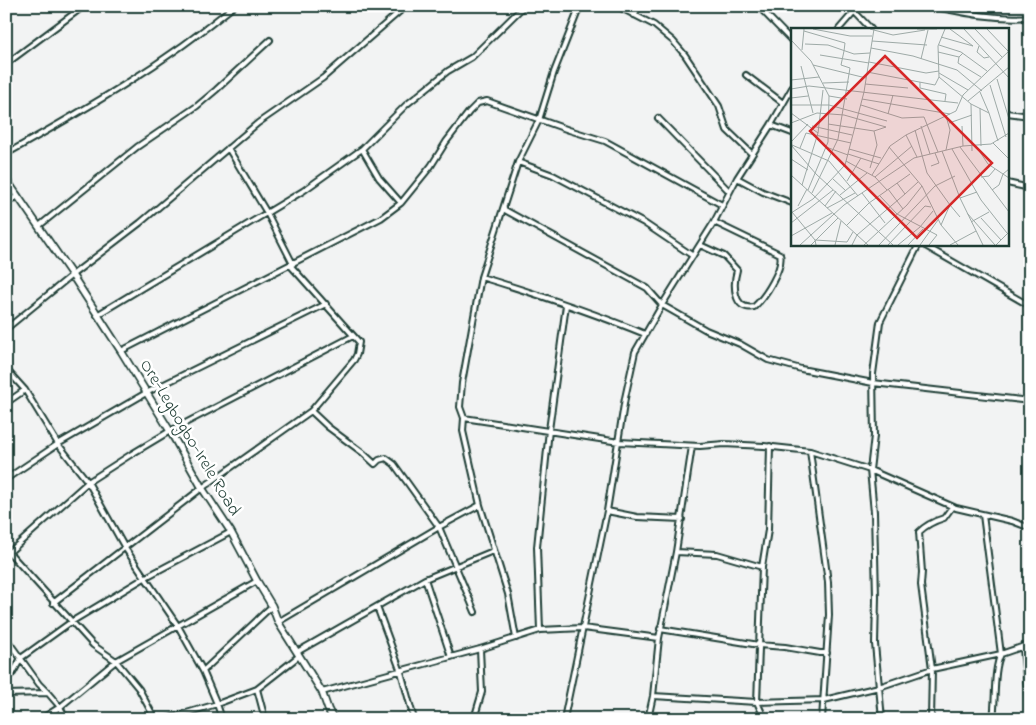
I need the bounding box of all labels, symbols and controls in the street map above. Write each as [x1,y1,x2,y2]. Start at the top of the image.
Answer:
inset map [791,28,1008,245]
street label: Ore-Legbogbo-Irele Road [131,355,246,522]

